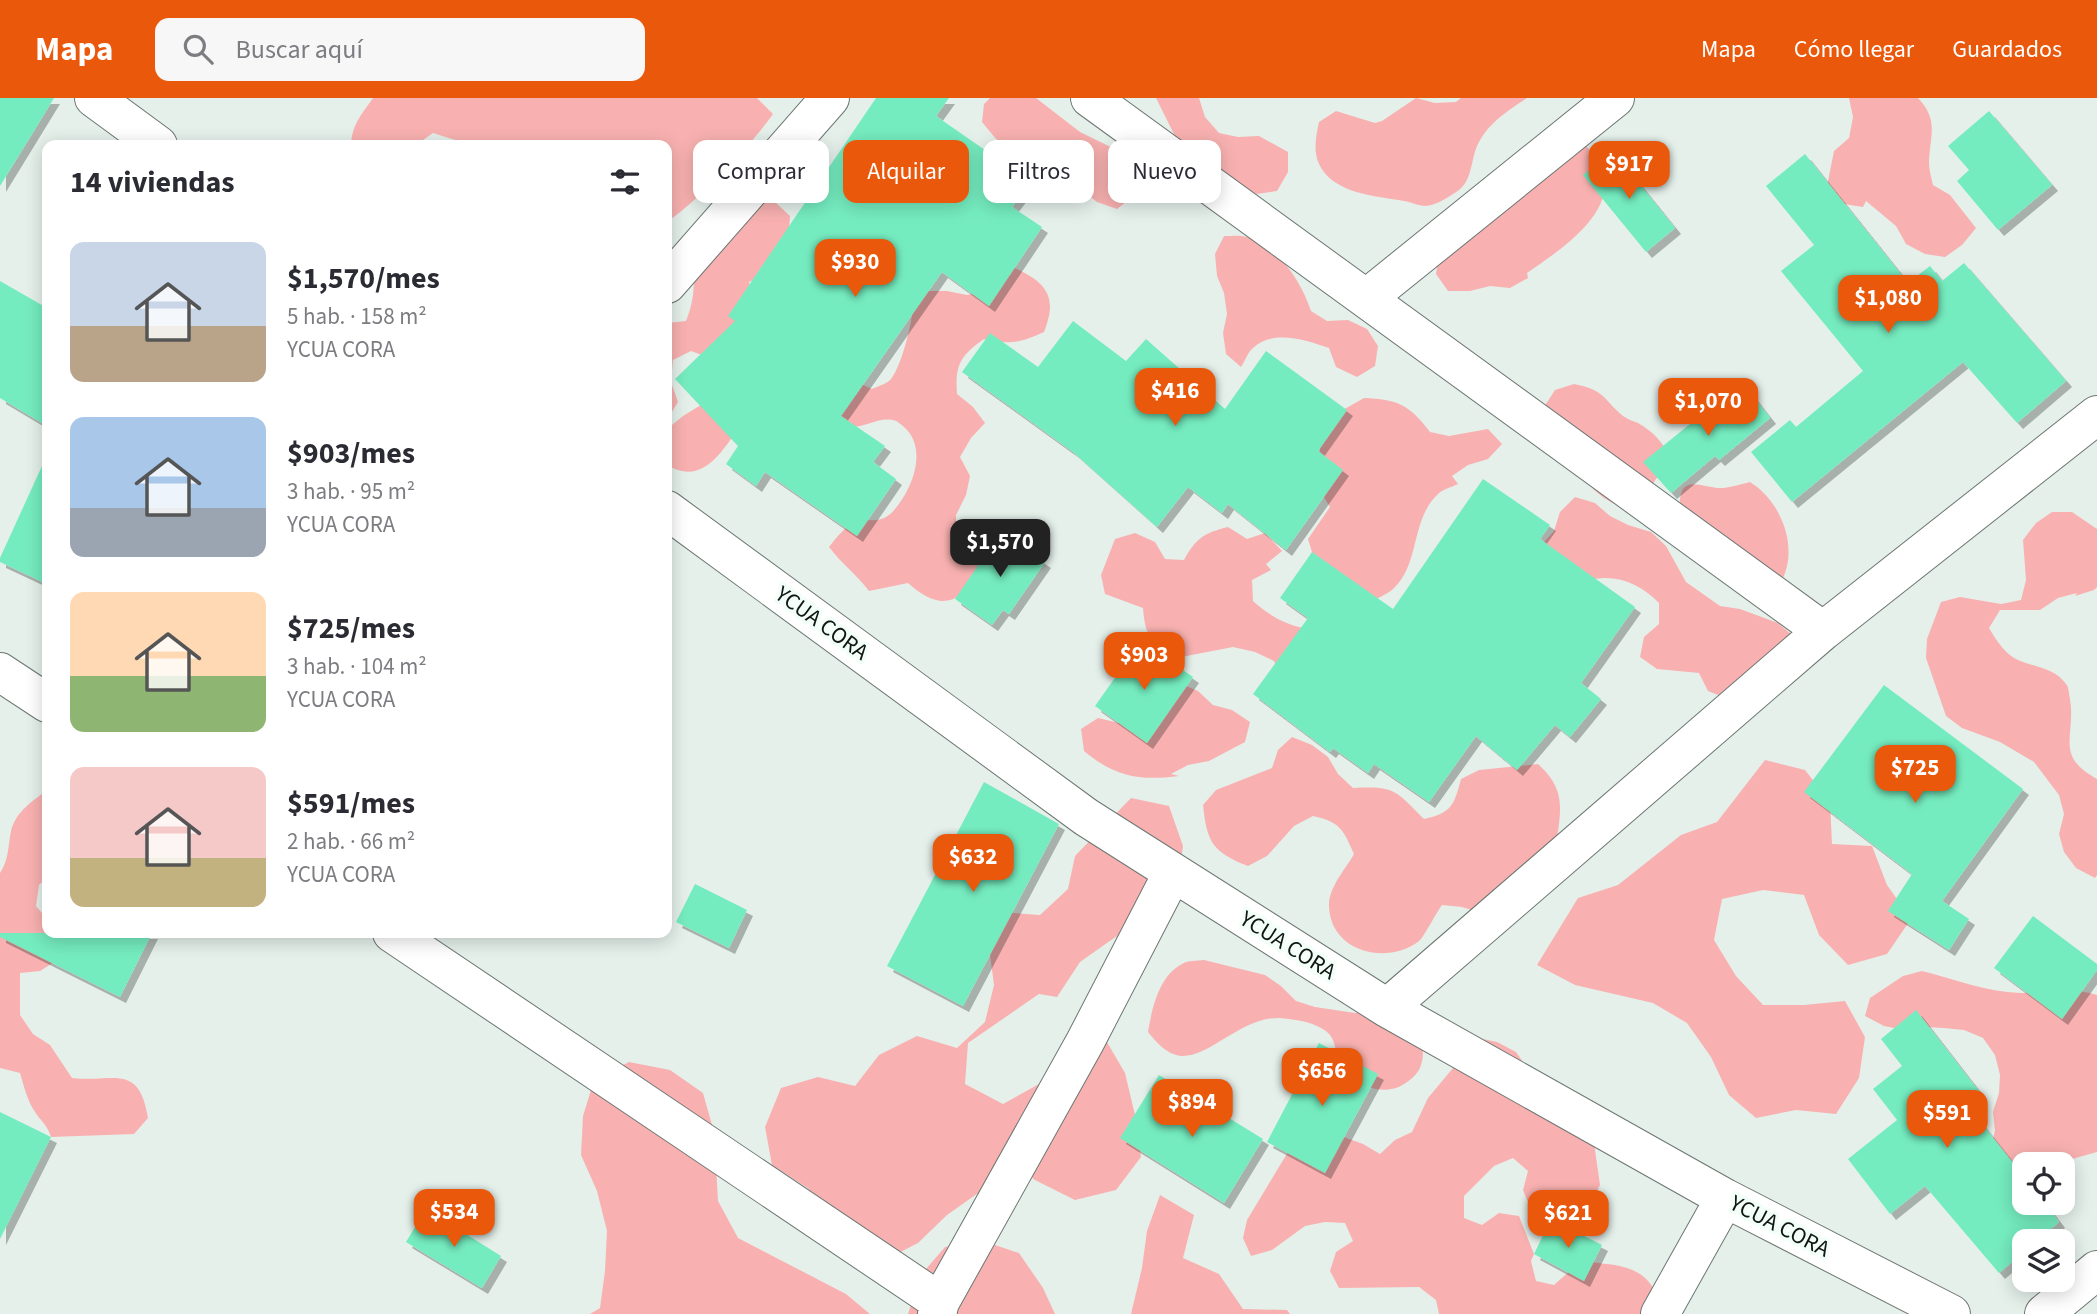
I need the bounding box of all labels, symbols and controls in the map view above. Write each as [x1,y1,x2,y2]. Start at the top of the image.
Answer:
search box [155,18,645,81]
text: Mapa [35,26,113,73]
icon: search [179,30,217,68]
text: Buscar aquí [235,31,363,68]
text: Mapa [1701,32,1756,67]
text: Cómo llegar [1794,32,1914,67]
text: Guardados [1952,32,2062,67]
chip: Comprar [693,140,829,203]
chip: Alquilar [843,140,969,203]
chip: Filtros [983,140,1094,203]
chip: Nuevo [1108,140,1221,203]
pin: $917 [1588,141,1670,201]
text: $917 [1605,147,1653,180]
text: 14 viviendas [70,161,235,204]
icon: filters [606,163,644,201]
pin: $930 [814,240,896,299]
text: $930 [831,245,879,278]
text: $1,570/mes [287,257,440,300]
icon: home [126,270,210,354]
pin: $1,080 [1831,275,1945,335]
text: $1,080 [1854,281,1922,314]
text: 5 hab. · 158 m² [287,300,427,333]
text: YCUA CORA [287,333,395,366]
pin: $416 [1134,368,1216,428]
text: $416 [1151,374,1199,407]
pin: $1,070 [1651,378,1765,438]
text: $1,070 [1674,384,1742,417]
text: $903/mes [287,432,415,475]
icon: home [126,445,210,529]
text: 3 hab. · 95 m² [287,475,415,508]
text: YCUA CORA [287,508,395,541]
pin: $1,570 [943,519,1057,579]
text: $1,570 [966,525,1034,558]
street label: YCUA CORA [768,577,876,668]
text: $725/mes [287,607,415,650]
icon: home [126,620,210,704]
pin: $903 [1103,632,1185,692]
text: $903 [1120,638,1168,671]
text: 3 hab. · 104 m² [287,650,427,683]
text: YCUA CORA [287,683,395,716]
pin: $725 [1874,746,1956,805]
text: $725 [1891,751,1939,784]
text: $591/mes [287,782,415,825]
icon: home [126,795,210,879]
text: 2 hab. · 66 m² [287,825,415,858]
pin: $632 [932,834,1014,894]
text: $632 [949,840,997,873]
text: YCUA CORA [287,858,395,891]
street label: YCUA CORA [1233,902,1343,988]
pin: $656 [1281,1048,1363,1108]
text: $656 [1298,1054,1346,1087]
pin: $894 [1151,1080,1233,1139]
text: $894 [1168,1085,1216,1118]
pin: $591 [1906,1090,1988,1150]
text: $591 [1923,1096,1971,1129]
map controls [2012,1152,2075,1292]
button: locate [2012,1152,2075,1215]
street label: YCUA CORA [1723,1186,1836,1266]
pin: $534 [413,1190,495,1249]
pin: $621 [1527,1190,1609,1250]
text: $534 [430,1195,478,1228]
text: $621 [1544,1196,1592,1229]
button: layers [2012,1229,2075,1292]

